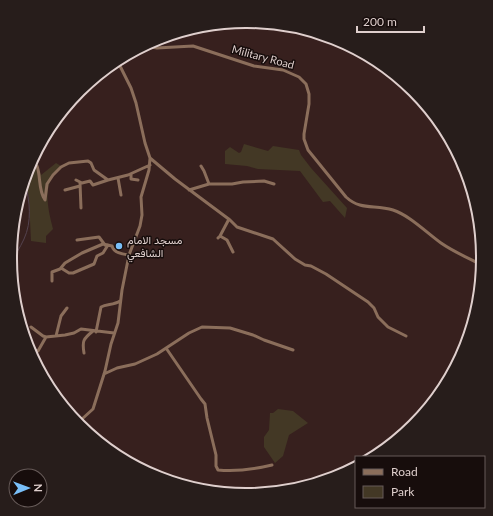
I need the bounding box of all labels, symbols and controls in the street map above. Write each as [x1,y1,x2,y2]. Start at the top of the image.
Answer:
scale bar [357,8,424,34]
text: 200 m [363,14,397,29]
street label: Military Road [231,42,296,71]
place label: مسجد الامام الشافعي [127,233,183,263]
marker: مسجد الامام الشافعي [114,241,124,251]
legend [355,456,485,508]
text: Road [391,464,418,479]
north arrow [8,468,48,508]
text: N [32,483,45,492]
text: Park [391,484,415,499]

